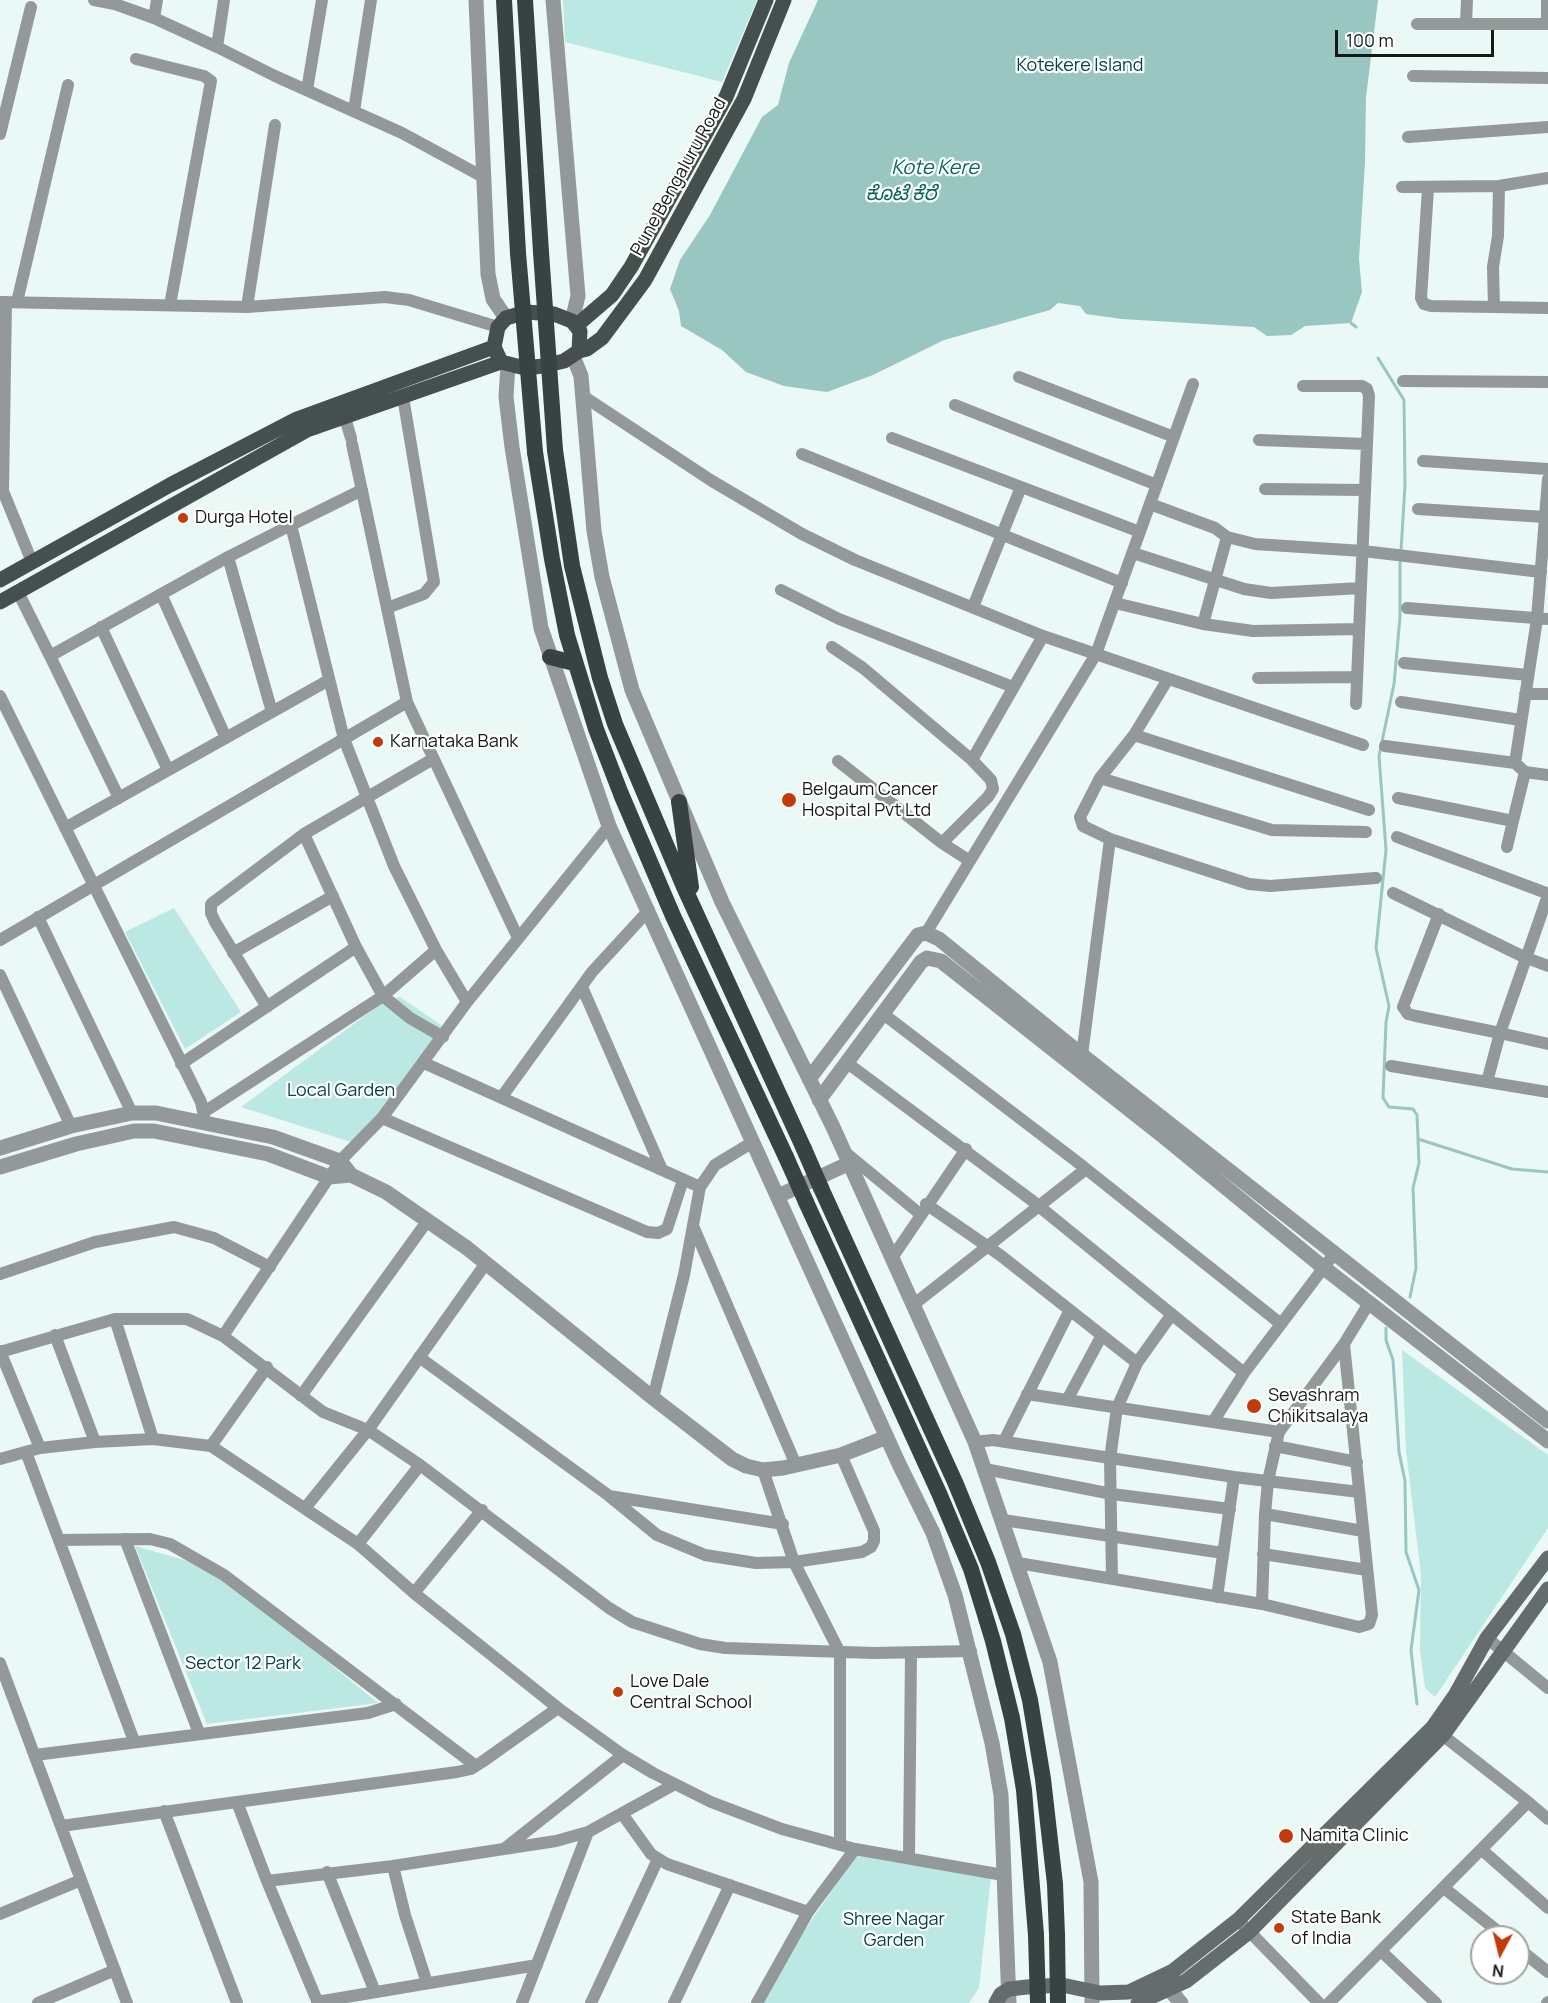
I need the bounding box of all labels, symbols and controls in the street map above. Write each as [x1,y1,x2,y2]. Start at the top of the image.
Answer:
scale bar [1338,18,1497,56]
text: 100 m [1346,28,1394,52]
park label: Kotekere Island [1017,55,1143,77]
street label: Pune Bengaluru Road [627,94,731,260]
water label: Kote Kere [891,156,979,180]
water label: ಕೊಟೆ ಕೆರೆ [865,182,937,206]
place label: Durga Hotel [195,507,293,529]
marker: Durga Hotel [176,511,190,525]
place label: Karnataka Bank [390,731,518,753]
marker: Karnataka Bank [371,735,385,749]
place label: Belgaum Cancer Hospital Pvt Ltd [802,779,938,822]
marker: Belgaum Cancer Hospital Pvt Ltd [780,791,798,809]
park label: Local Garden [287,1080,395,1102]
place label: Sevashram Chikitsalaya [1268,1385,1368,1428]
marker: Sevashram Chikitsalaya [1245,1397,1263,1415]
park label: Sector 12 Park [185,1653,301,1675]
place label: Love Dale Central School [630,1671,752,1714]
marker: Love Dale Central School [611,1685,625,1699]
place label: Namita Clinic [1300,1825,1409,1847]
marker: Namita Clinic [1277,1827,1295,1845]
place label: State Bank of India [1291,1907,1381,1950]
park label: Shree Nagar Garden [843,1909,945,1952]
marker: State Bank of India [1272,1921,1286,1935]
north arrow [1470,1925,1530,1985]
text: N [1491,1959,1505,1982]

